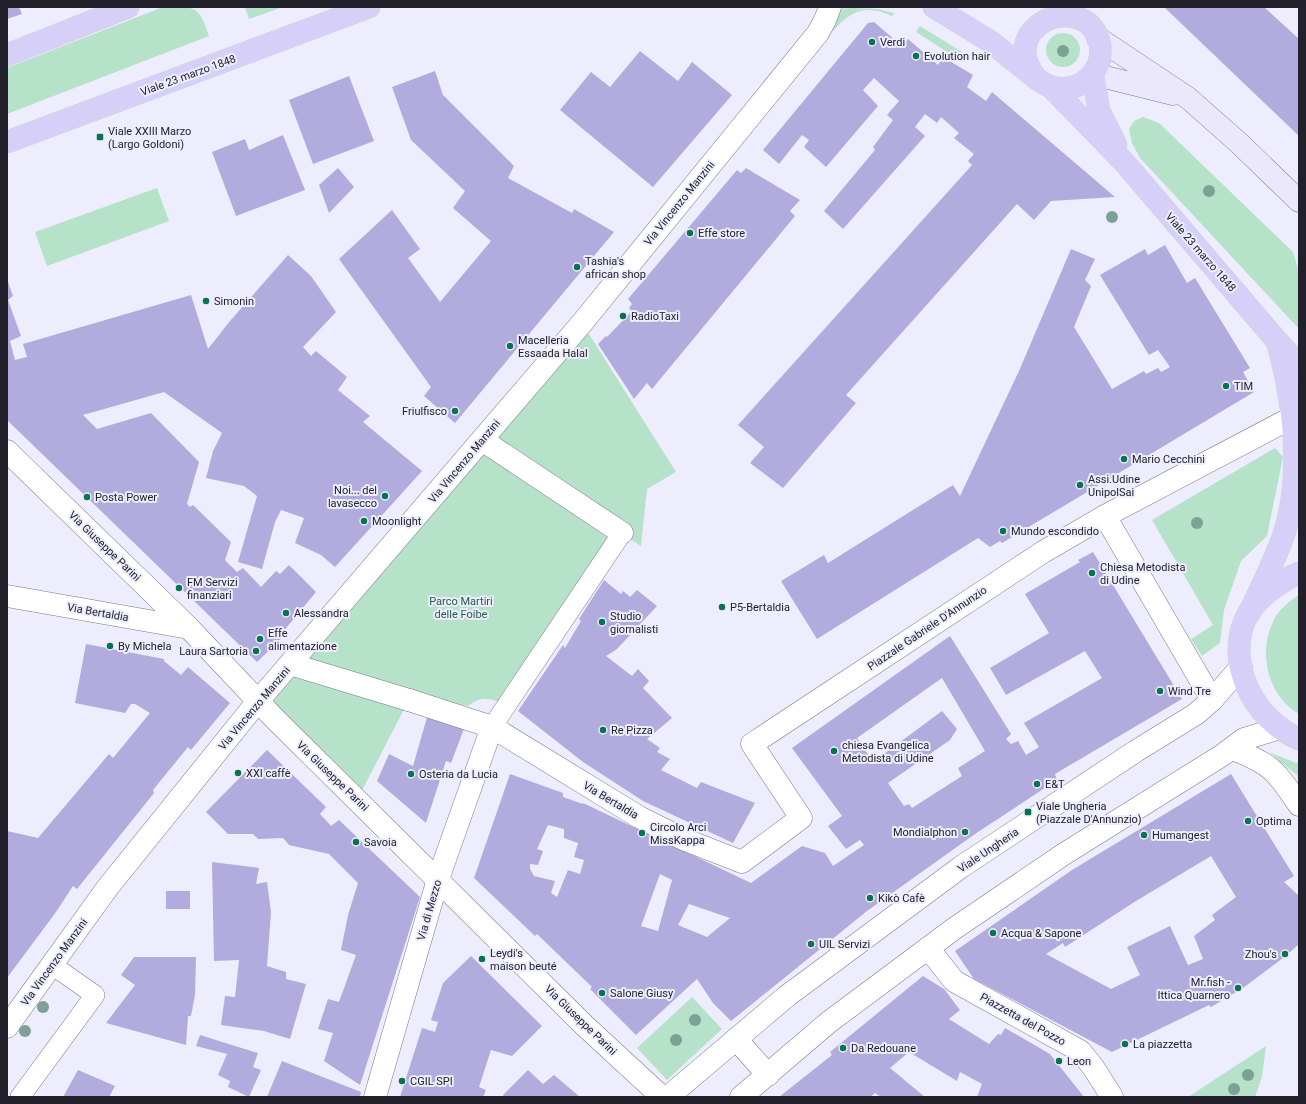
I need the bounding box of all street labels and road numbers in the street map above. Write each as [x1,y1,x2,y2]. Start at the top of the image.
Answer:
street label: Viale 23 marzo 1848 [139,52,238,99]
street label: Via Vincenzo Manzini [641,159,717,248]
street label: Viale 23 marzo 1848 [1163,210,1238,294]
street label: Via Vincenzo Manzini [426,417,503,506]
street label: Via Giuseppe Parini [66,509,143,584]
street label: Piazzale Gabriele D'Annunzio [865,584,989,673]
street label: Via Bertaldia [66,601,130,624]
street label: Via Vincenzo Manzini [216,664,293,753]
street label: Via Giuseppe Parini [294,739,371,814]
street label: Via Bertaldia [581,779,641,822]
street label: Viale Ungheria [955,825,1021,876]
street label: Via di Mezzo [415,878,444,942]
street label: Via Vincenzo Manzini [18,916,90,1008]
street label: Via Giuseppe Parini [542,983,619,1058]
street label: Piazzetta del Pozzo [978,991,1068,1048]

